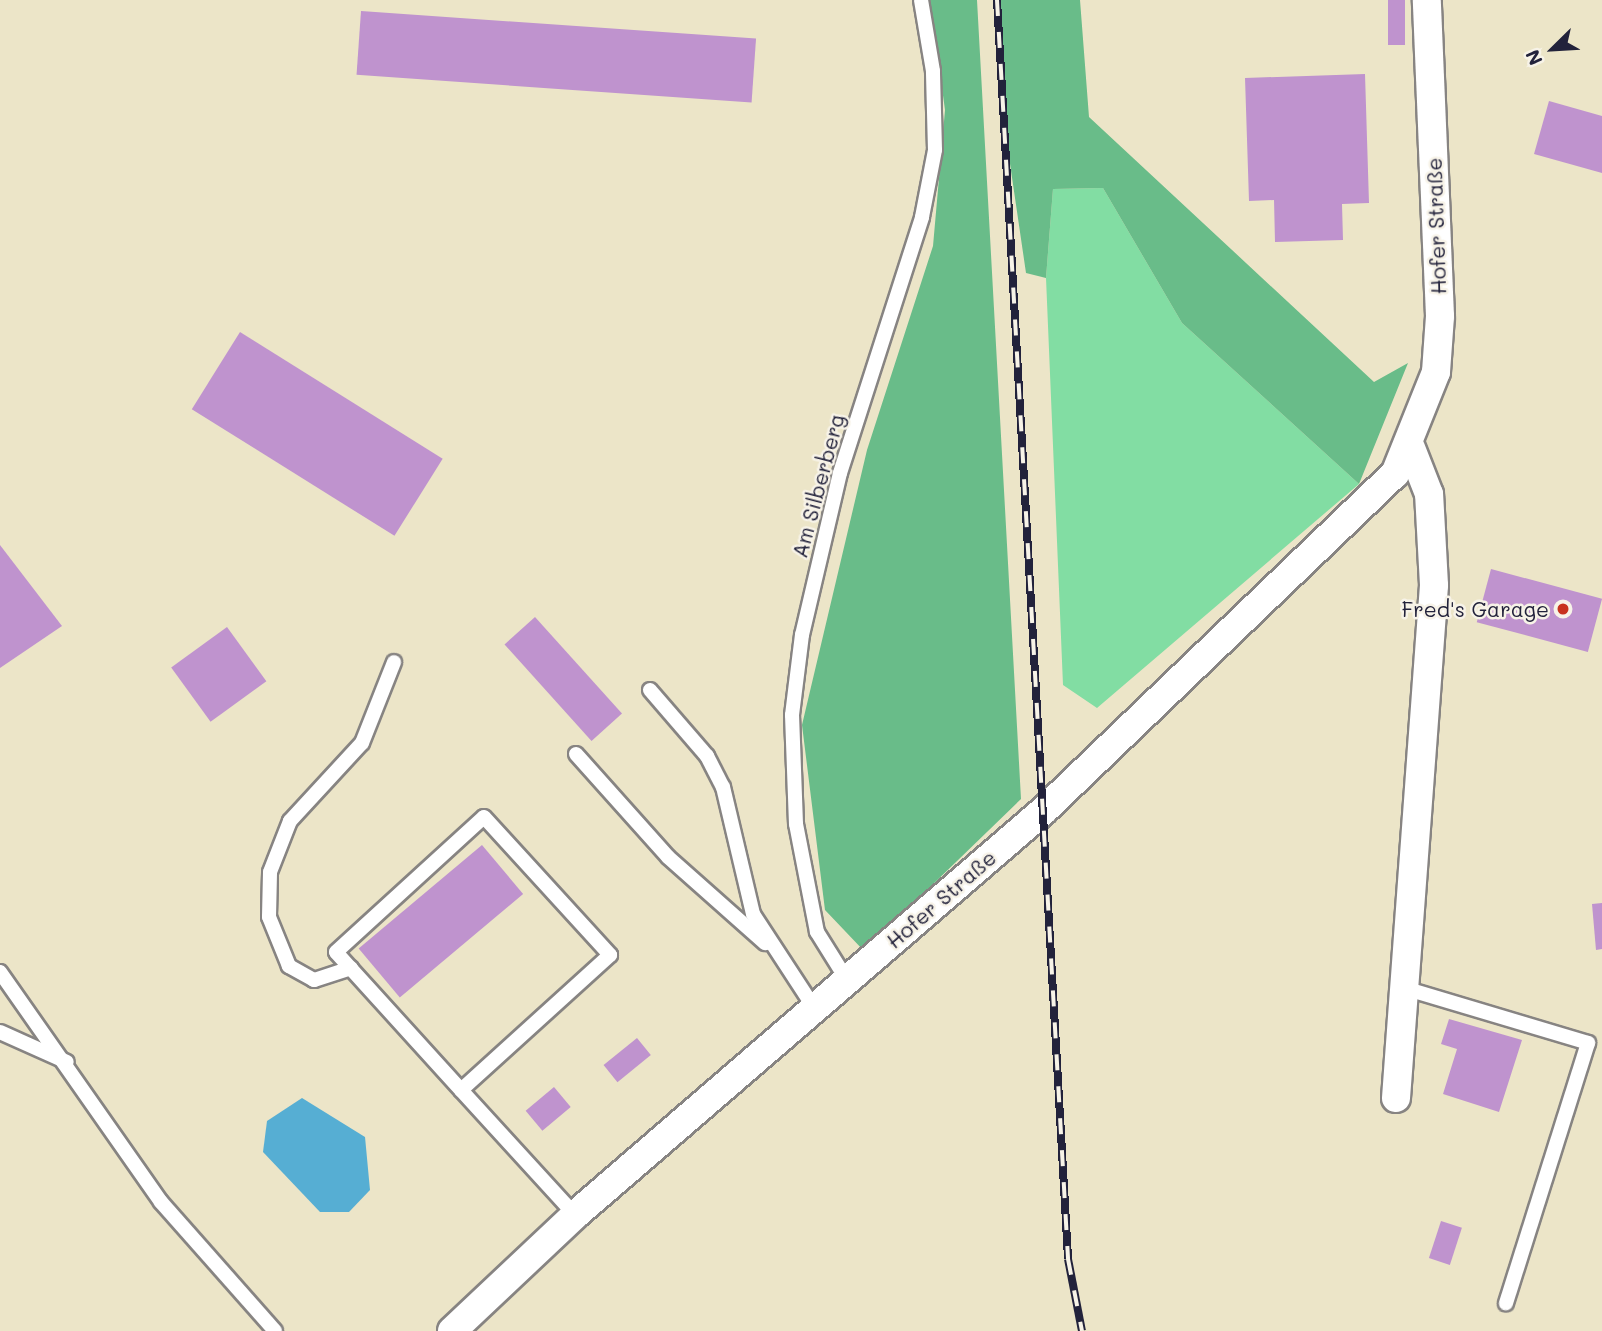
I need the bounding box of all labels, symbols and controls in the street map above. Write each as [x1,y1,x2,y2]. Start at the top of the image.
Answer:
north arrow [1518,14,1588,84]
text: N [1519,46,1548,69]
street label: Hofer Straße [1421,157,1451,295]
street label: Am Silberberg [787,411,849,561]
place label: Fred's Garage [1401,596,1549,622]
marker: Fred's Garage [1555,601,1571,617]
street label: Hofer Straße [881,845,1001,953]

